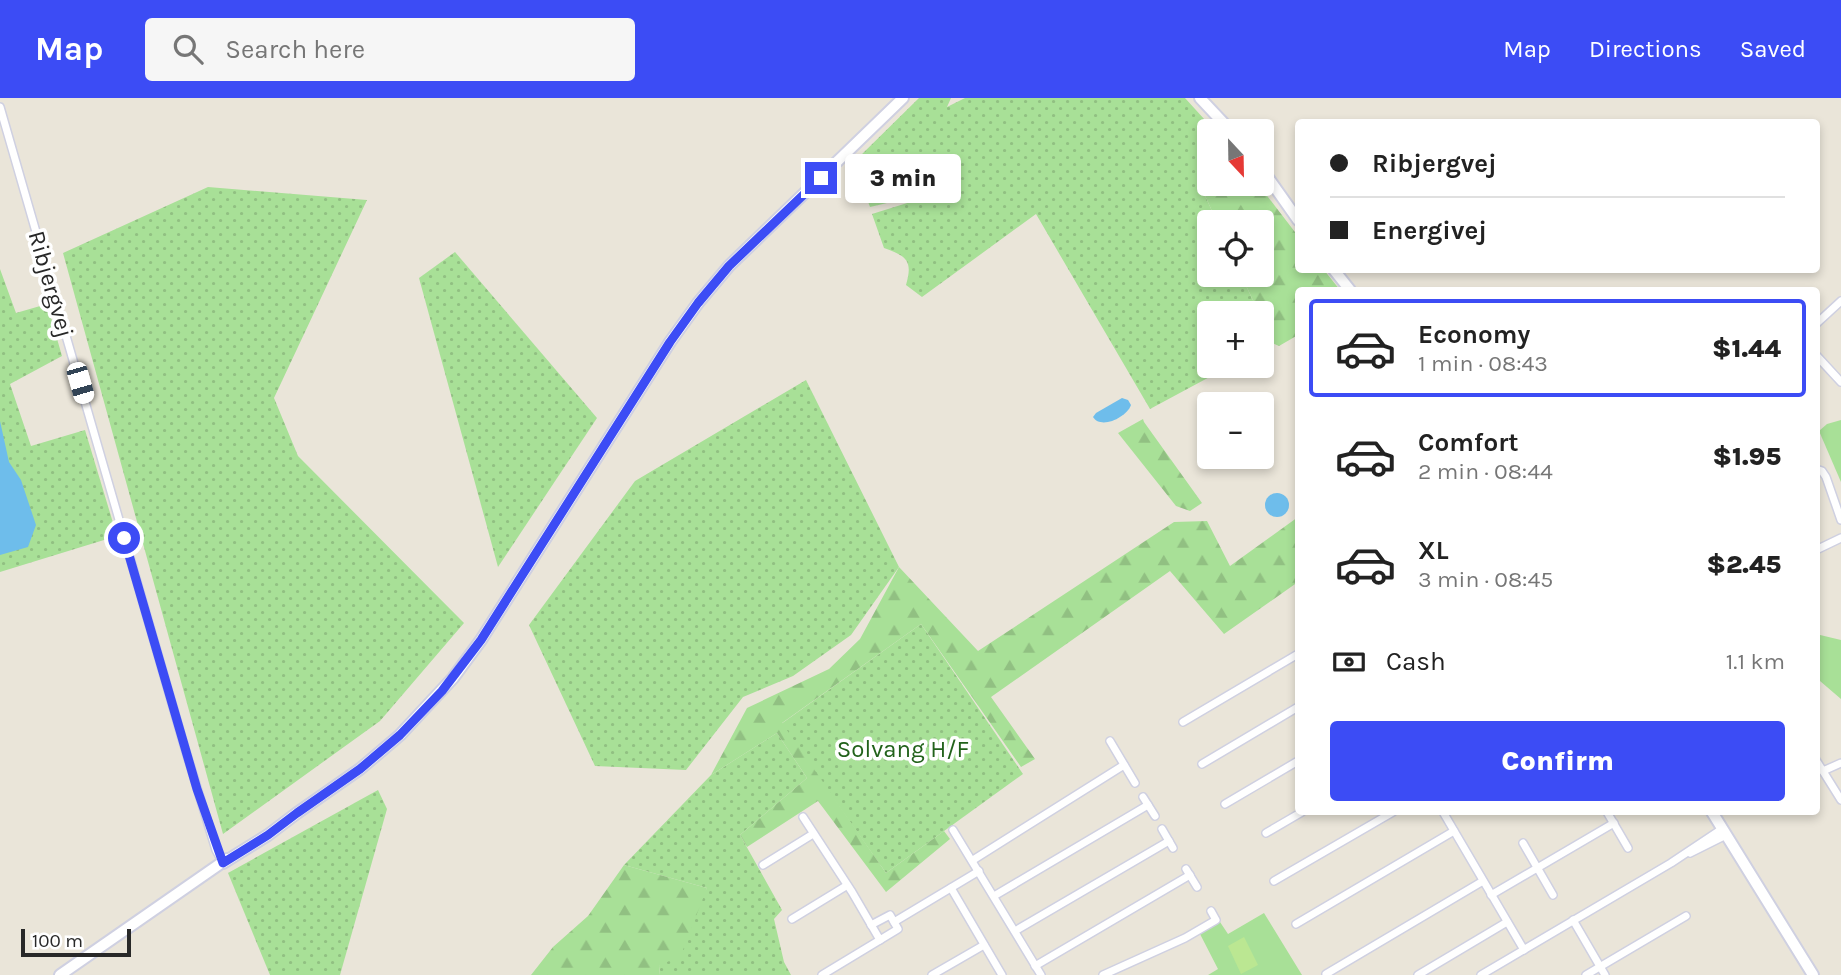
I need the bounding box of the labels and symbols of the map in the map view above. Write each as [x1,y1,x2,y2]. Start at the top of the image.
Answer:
north arrow [1197,119,1274,196]
callout: 3 min [846,154,961,202]
route end [805,162,837,194]
street label: Ribjergvej [22,227,80,341]
car [65,360,96,406]
route start [108,522,140,554]
park label: Solvang H/F [837,735,969,763]
scale bar [21,926,131,958]

